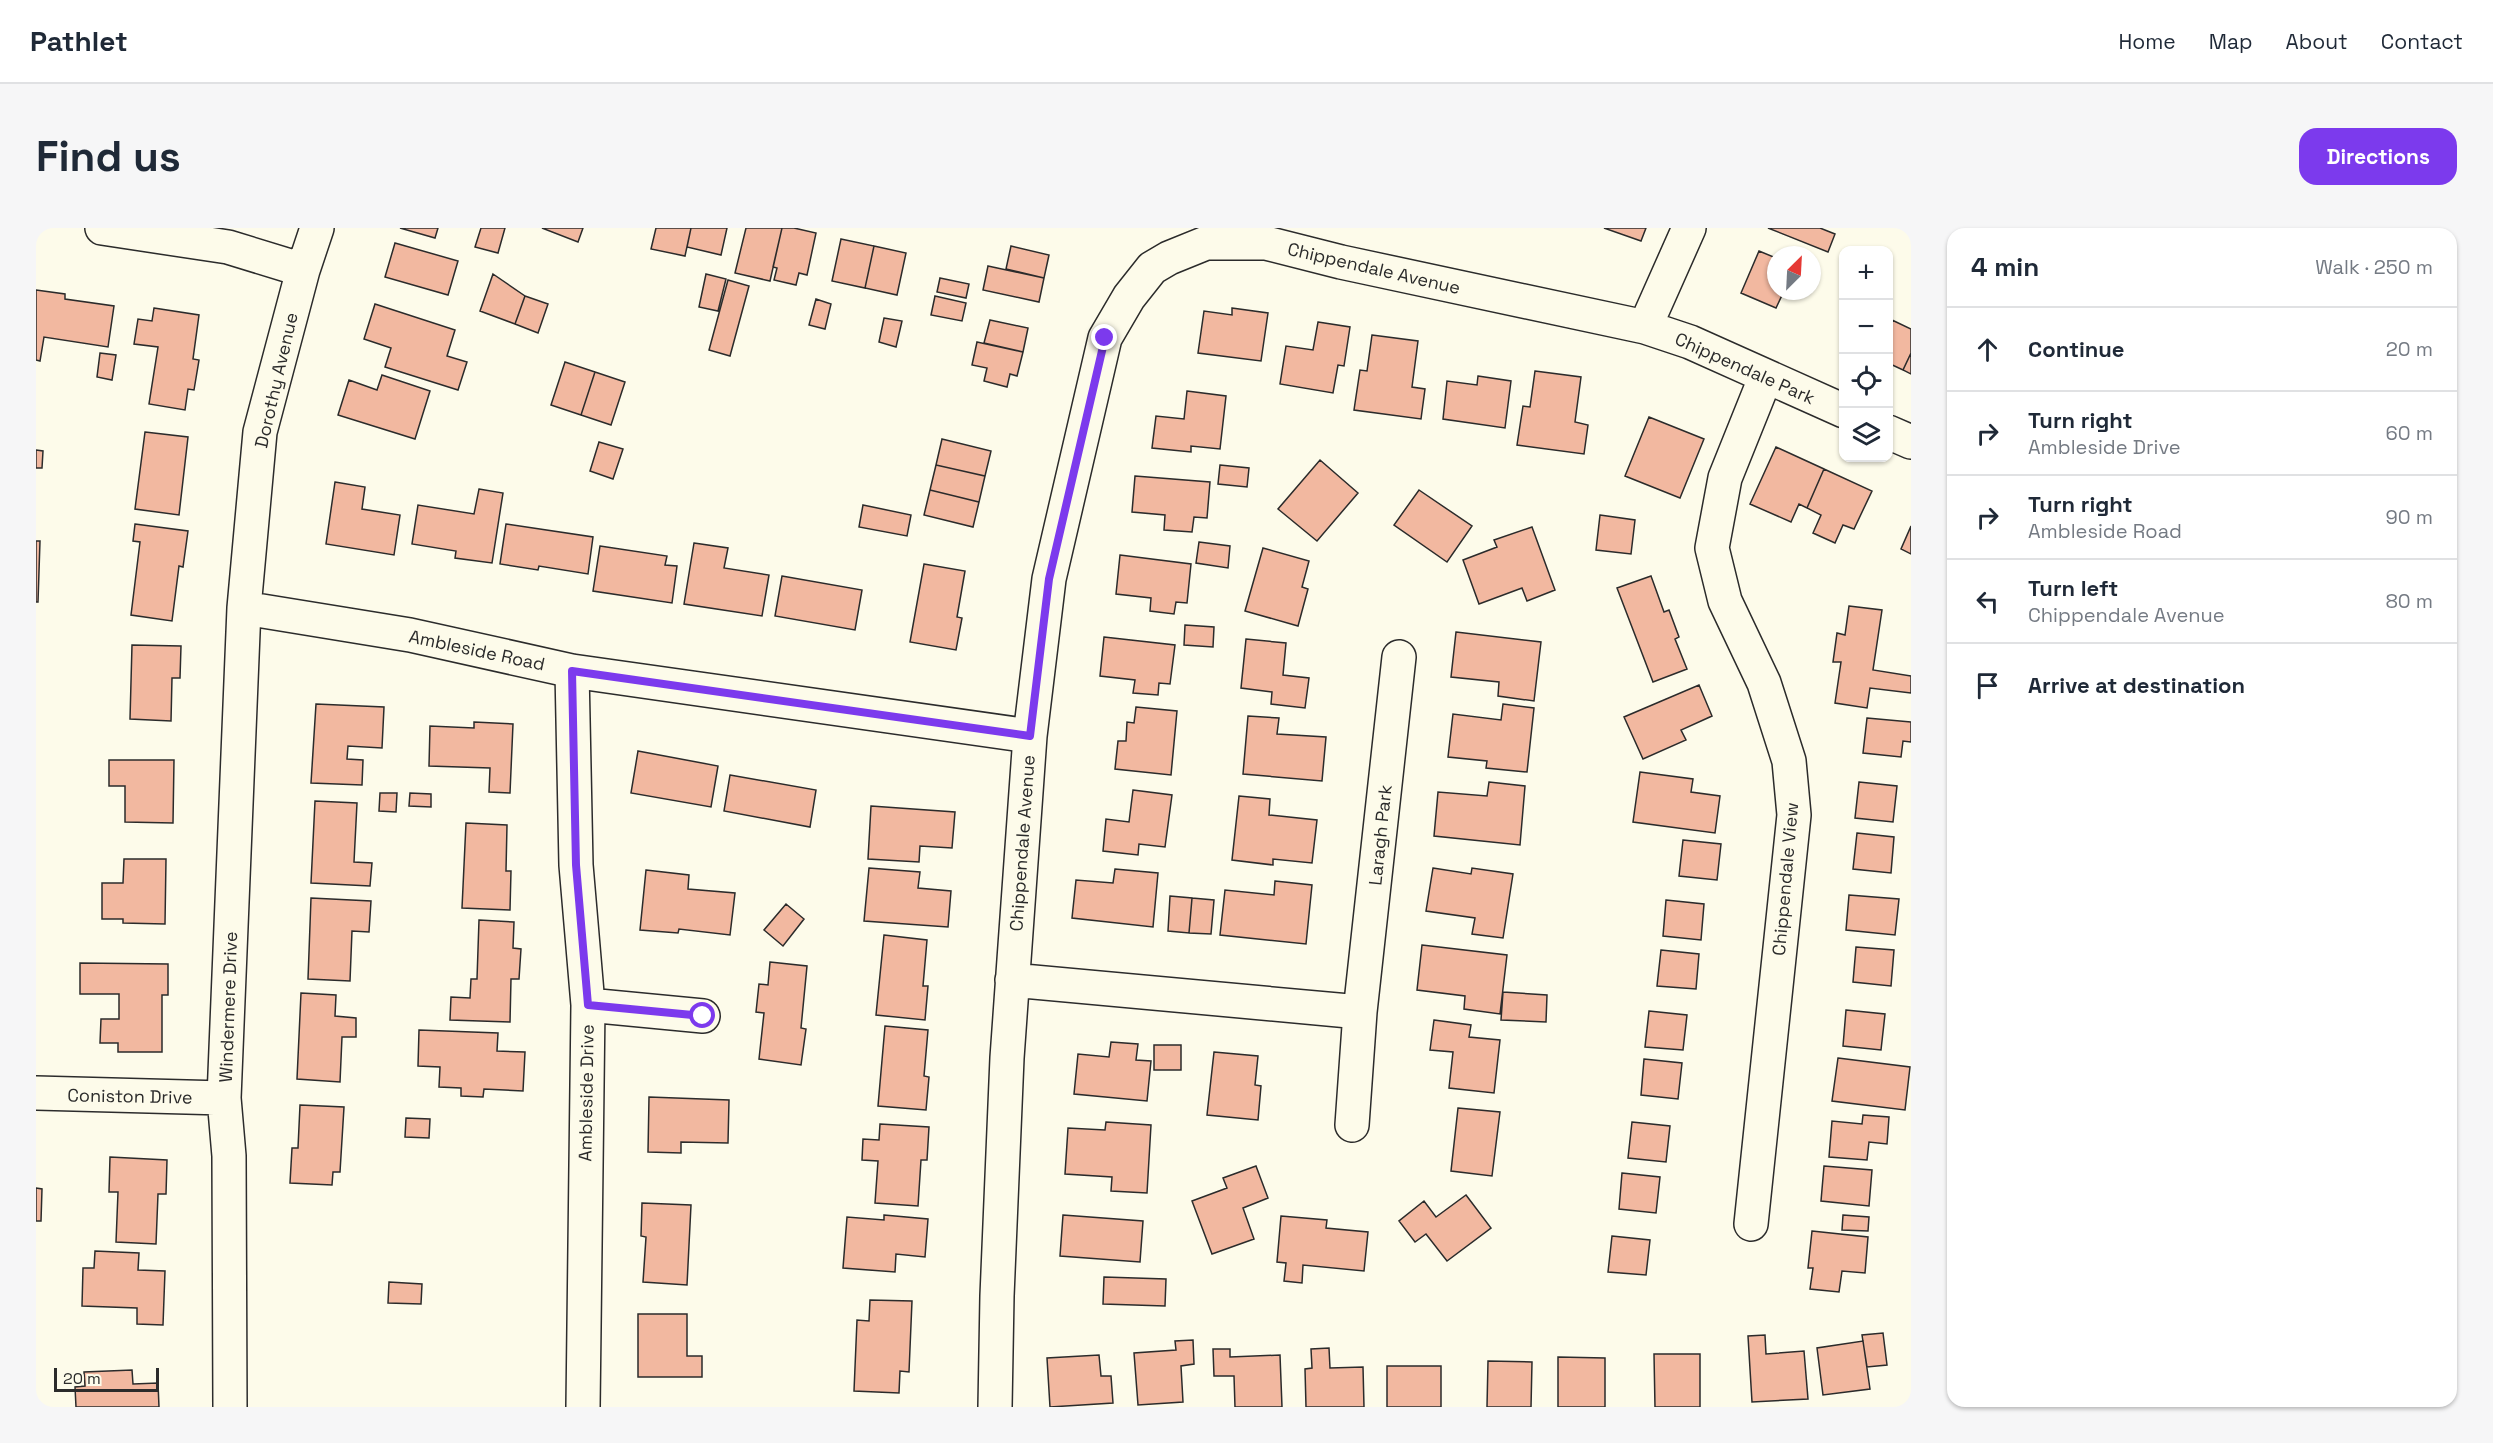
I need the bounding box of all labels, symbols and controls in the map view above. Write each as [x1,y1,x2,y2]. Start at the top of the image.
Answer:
text: Pathlet [30,23,128,59]
text: Home [2118,28,2176,55]
text: Map [2209,28,2253,55]
text: About [2286,28,2348,55]
text: Contact [2381,28,2463,55]
button: Directions [2299,128,2457,185]
text: Find us [36,130,181,183]
street label: Chippendale Avenue [1285,237,1463,299]
north arrow [1767,246,1821,300]
map controls [1839,246,1893,462]
button: + [1839,246,1893,300]
text: 4 min [1971,250,2039,284]
text: Walk · 250 m [2315,254,2433,280]
button: − [1839,300,1893,354]
street label: Dorothy Avenue [249,310,303,450]
route end [1091,324,1117,350]
street label: Chippendale Park [1671,327,1819,409]
icon: ahead [1971,333,2004,366]
text: Continue [2028,335,2124,363]
text: 20 m [2386,336,2433,362]
button: locate [1839,354,1893,408]
text: Turn right [2028,406,2133,434]
button: layers [1839,408,1893,462]
icon: right [1971,417,2004,450]
text: 60 m [2386,420,2433,446]
text: Ambleside Drive [2028,434,2181,460]
text: Turn right [2028,490,2133,518]
icon: right [1971,501,2004,534]
text: 90 m [2386,504,2433,530]
text: Ambleside Road [2028,518,2182,544]
text: Turn left [2028,574,2118,602]
icon: left [1971,585,2004,618]
text: 80 m [2385,588,2433,614]
text: Chippendale Avenue [2028,602,2225,628]
street label: Ambleside Road [407,624,547,676]
icon: arrive [1971,669,2004,702]
text: Arrive at destination [2028,671,2245,699]
street label: Chippendale Avenue [1004,754,1040,932]
street label: Laragh Park [1363,783,1397,887]
street label: Chippendale View [1767,801,1803,957]
street label: Windermere Drive [214,931,242,1083]
route start [689,1002,715,1028]
street label: Ambleside Drive [573,1024,599,1162]
street label: Coniston Drive [67,1083,193,1109]
scale bar [54,1365,159,1392]
text: 20 m [63,1368,101,1389]

